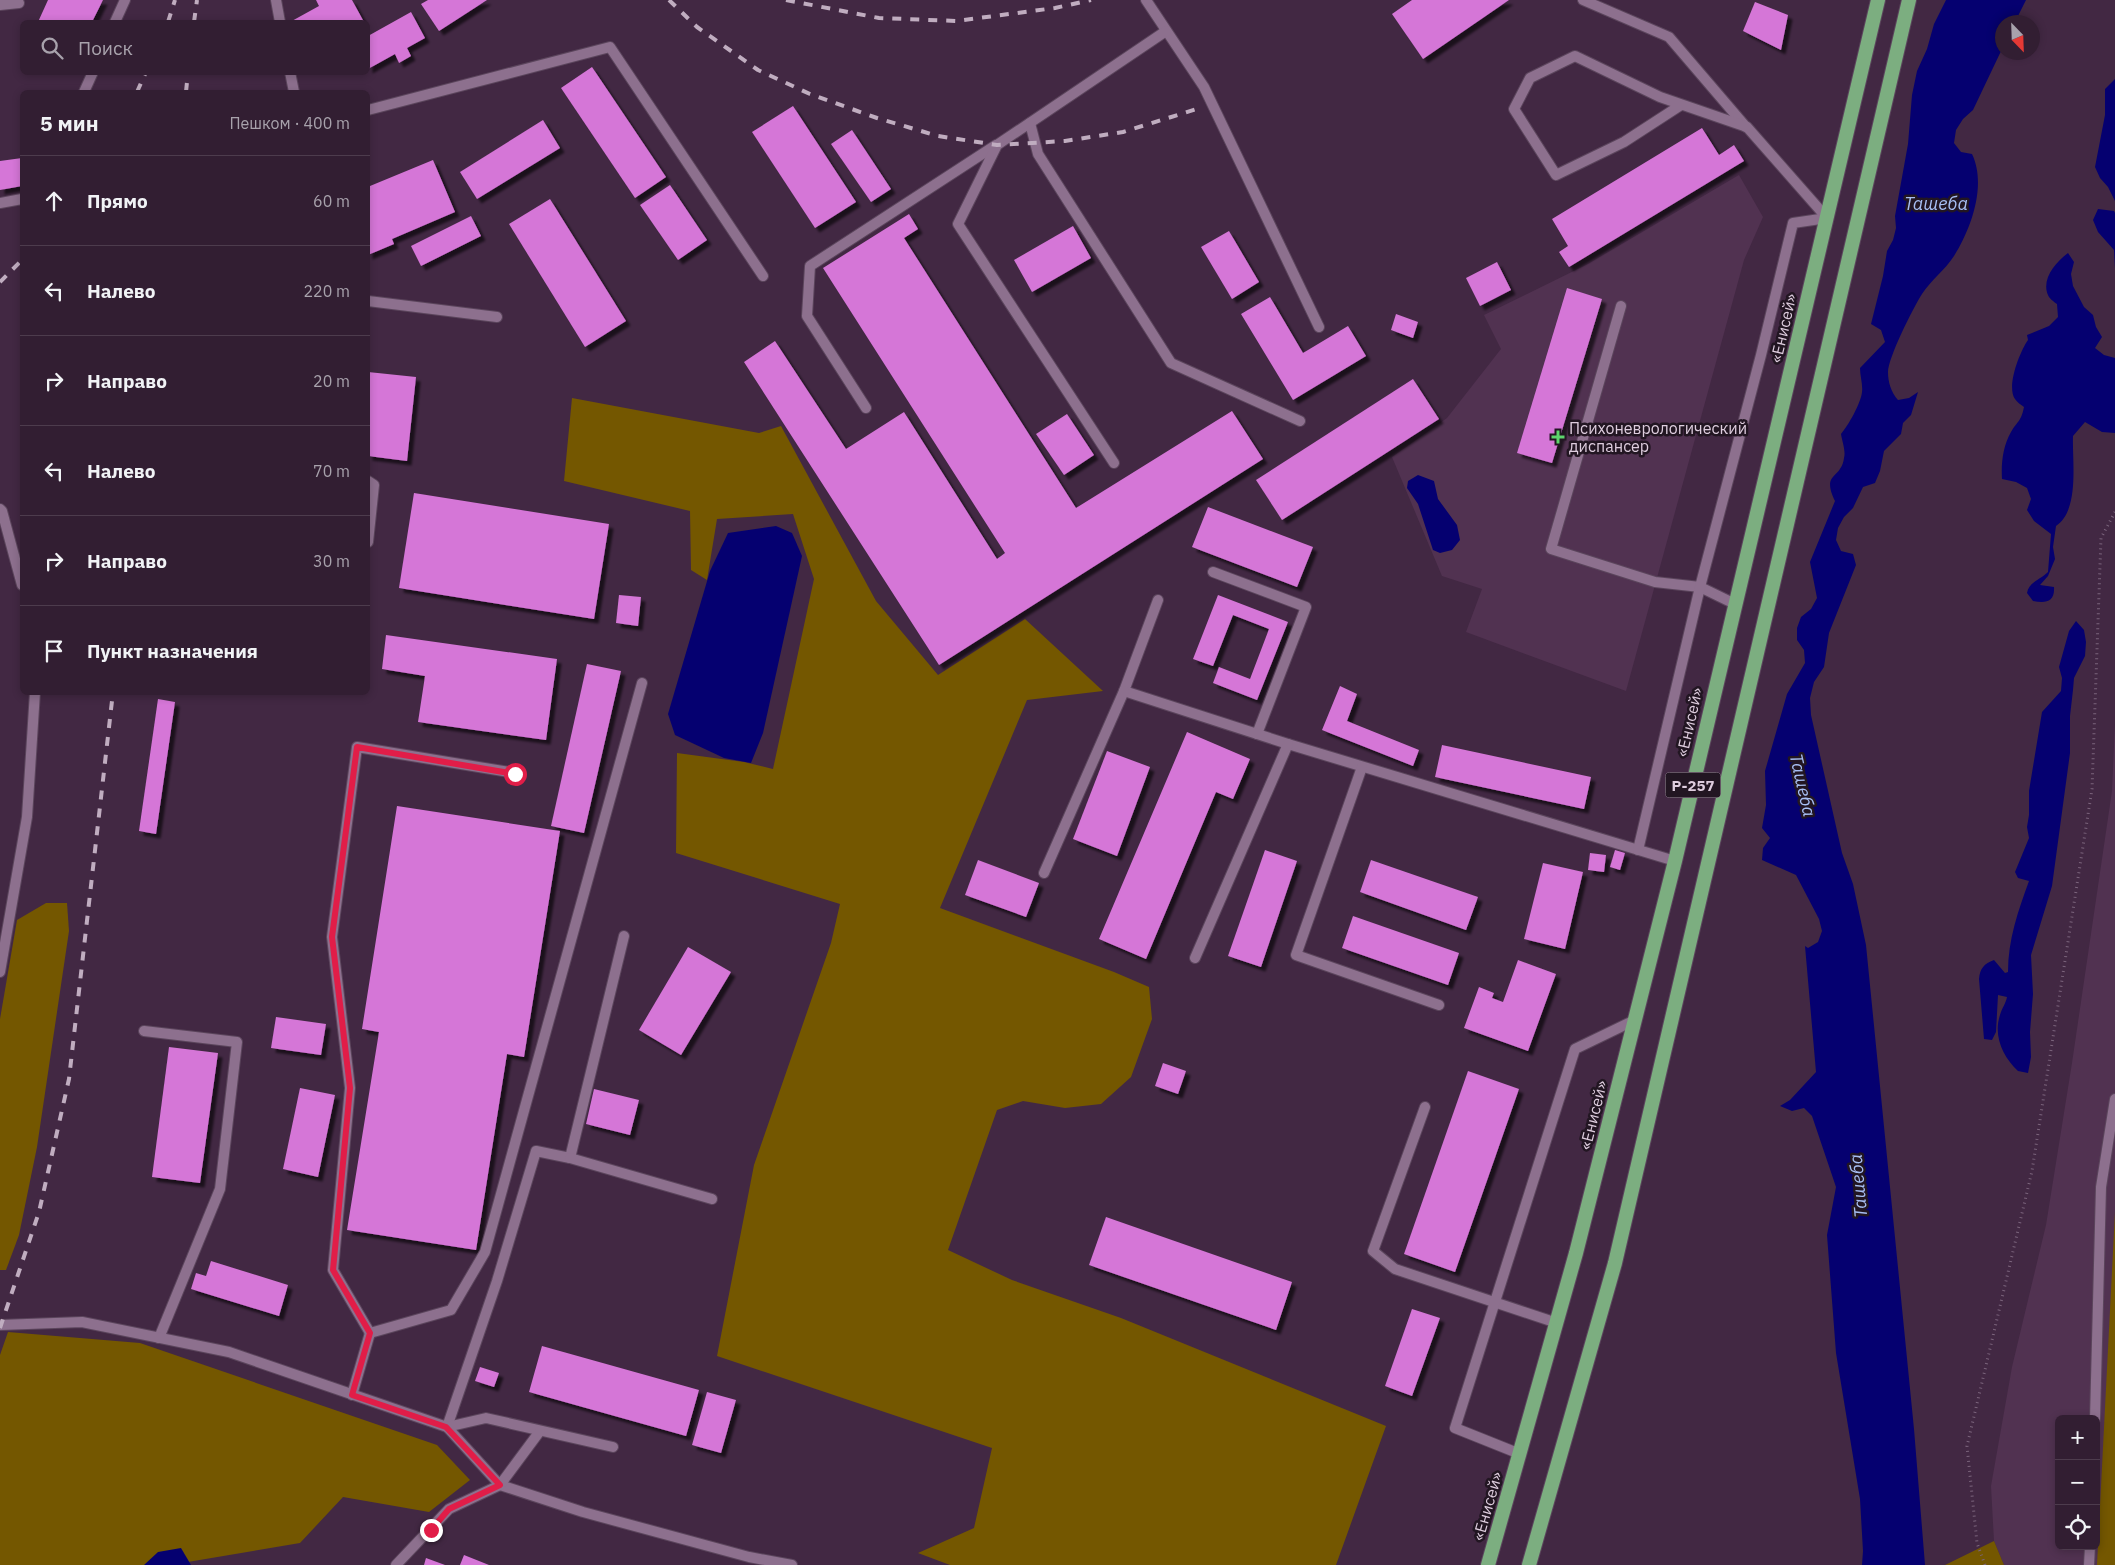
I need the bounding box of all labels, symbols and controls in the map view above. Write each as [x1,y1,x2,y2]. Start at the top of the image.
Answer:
north arrow [1995,15,2040,60]
search box [20,20,370,75]
icon: search [38,34,66,62]
text: Поиск [78,36,133,60]
text: 5 мин [40,109,99,137]
text: Пешком · 400 m [229,113,350,133]
icon: ahead [40,187,68,215]
text: Прямо [87,189,148,213]
text: 60 m [313,191,350,211]
water label: Ташеба [1904,192,1968,215]
icon: left [40,277,68,305]
text: Налево [87,279,156,303]
text: 220 m [303,281,350,301]
street label: «Енисей» [1765,291,1801,365]
icon: right [40,367,68,395]
text: Направо [87,369,167,393]
text: 20 m [313,371,350,391]
place label: Психоневрологический диспансер [1569,418,1747,456]
marker: Психоневрологический диспансер [1551,430,1565,444]
icon: left [40,457,68,485]
text: Налево [87,459,156,483]
text: 70 m [313,461,350,481]
icon: right [40,547,68,575]
text: Направо [87,549,167,573]
text: 30 m [313,551,350,571]
icon: arrive [40,637,68,665]
text: Пункт назначения [87,639,258,663]
street label: «Енисей» [1671,685,1707,759]
water label: Ташеба [1785,751,1821,819]
route start [504,763,527,786]
road number: Р-257 [1666,772,1720,798]
street label: «Енисей» [1575,1078,1611,1152]
water label: Ташеба [1844,1153,1872,1219]
map controls [2055,1415,2100,1550]
button: + [2055,1415,2100,1460]
button: − [2055,1460,2100,1505]
street label: «Енисей» [1468,1469,1506,1543]
button: locate [2055,1505,2100,1550]
route end [420,1519,443,1542]

